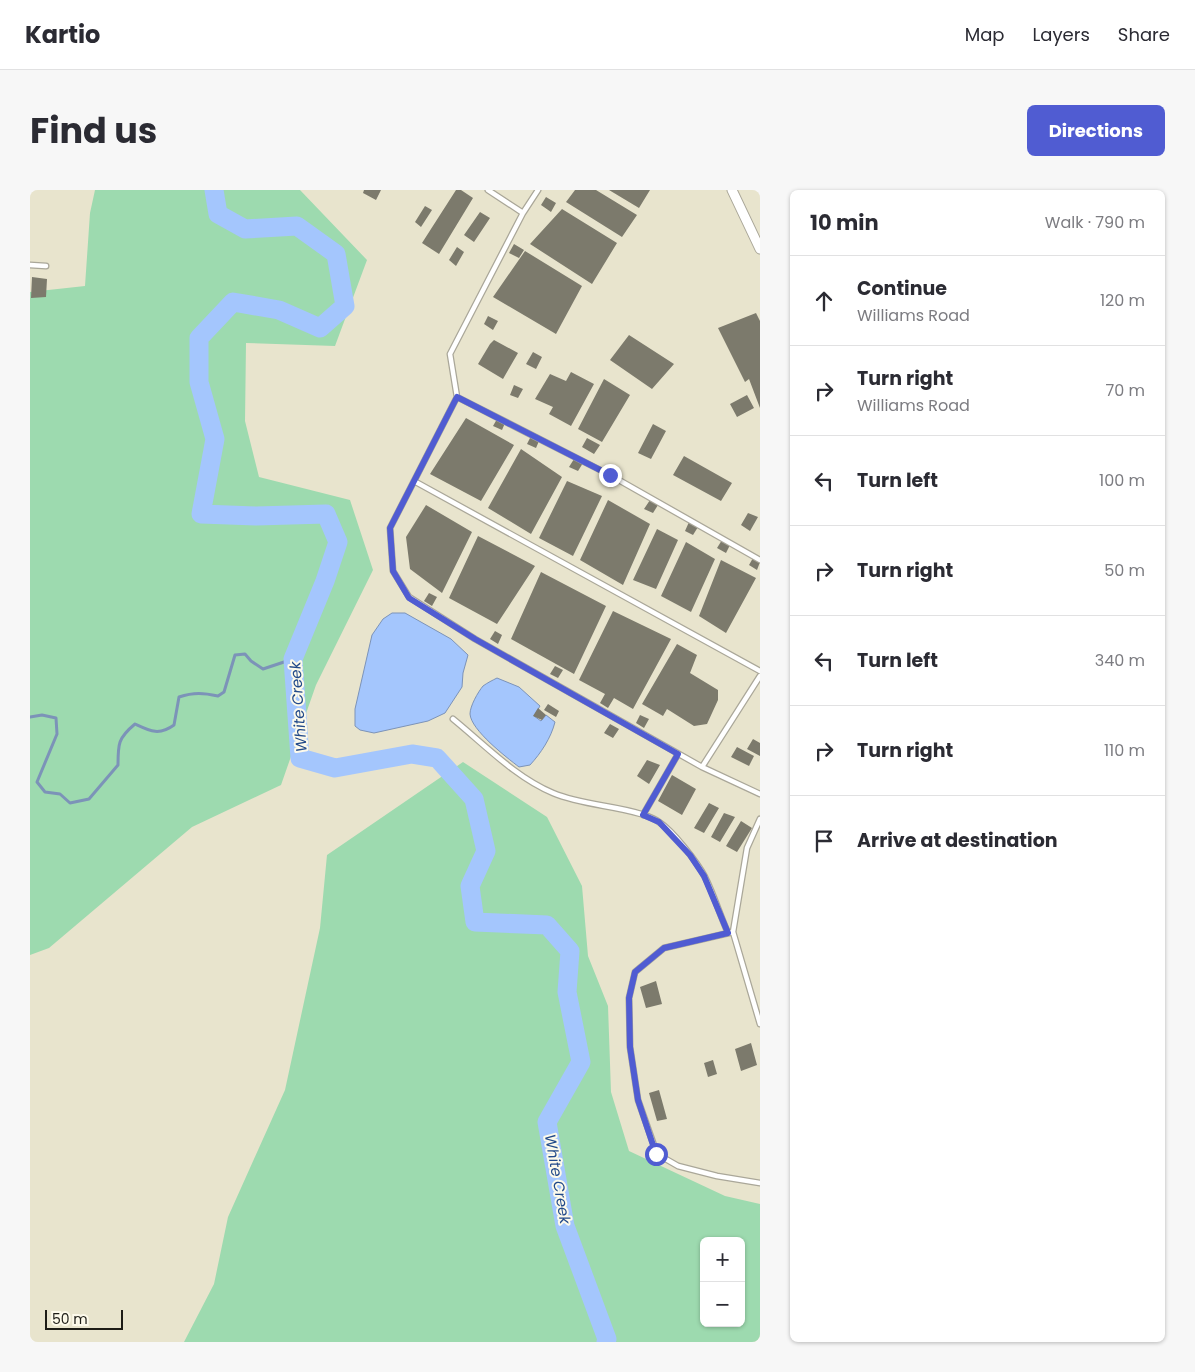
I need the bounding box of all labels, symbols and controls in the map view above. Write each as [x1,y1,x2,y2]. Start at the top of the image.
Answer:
text: Kartio [25,18,100,51]
text: Map [965,22,1005,47]
text: Layers [1033,22,1090,47]
text: Share [1118,22,1170,47]
button: Directions [1027,105,1165,156]
text: Find us [30,106,157,155]
text: 10 min [810,208,879,237]
text: Walk · 790 m [1045,211,1145,234]
text: Continue [857,275,947,302]
icon: ahead [810,287,838,315]
text: 120 m [1100,289,1145,312]
text: Williams Road [857,304,970,327]
text: Turn right [857,365,953,392]
icon: right [810,377,838,405]
text: 70 m [1105,379,1145,402]
text: Williams Road [857,394,970,417]
route end [599,464,622,487]
icon: left [810,467,838,495]
text: Turn left [857,467,938,494]
text: 100 m [1099,469,1145,492]
icon: right [810,557,838,585]
text: Turn right [857,557,953,584]
text: 50 m [1104,559,1145,582]
icon: left [810,647,838,675]
text: Turn left [857,647,938,674]
text: 340 m [1095,649,1145,672]
water label: White Creek [284,660,312,753]
icon: right [810,737,838,765]
text: Turn right [857,737,953,764]
text: 110 m [1104,739,1145,762]
icon: arrive [810,827,838,855]
text: Arrive at destination [857,827,1058,854]
water label: White Creek [540,1133,576,1227]
route start [645,1143,668,1166]
map controls [700,1237,745,1327]
button: + [700,1237,745,1282]
button: − [700,1282,745,1327]
scale bar [45,1307,122,1330]
text: 50 m [52,1309,88,1329]

